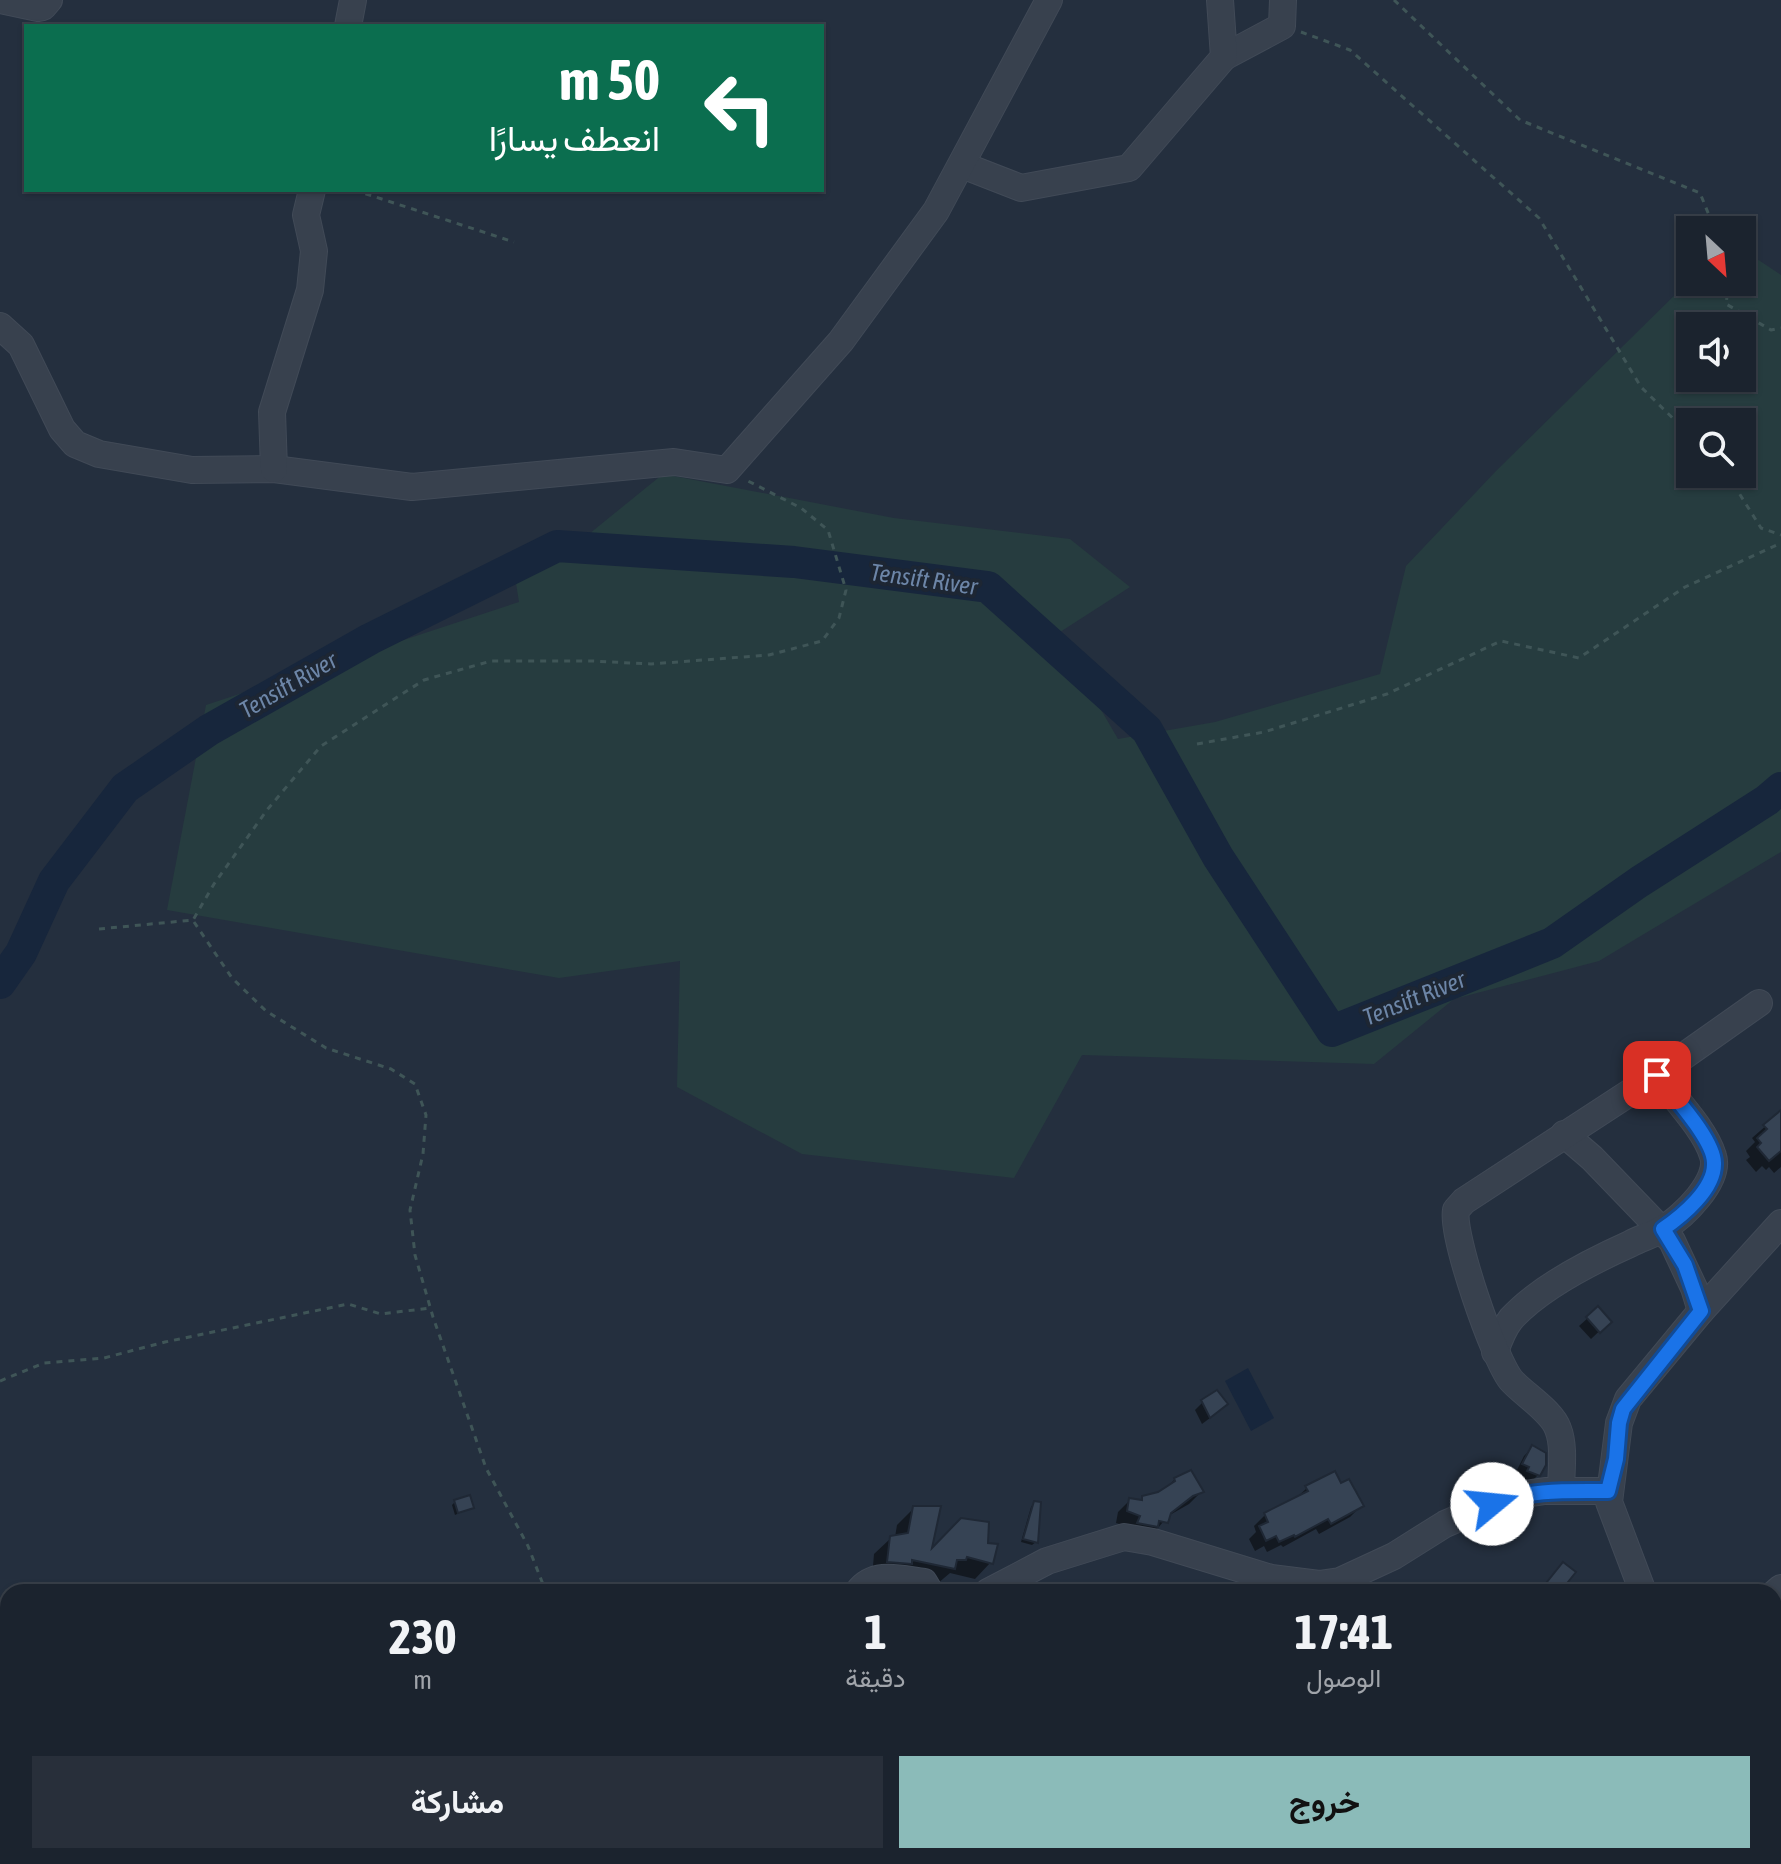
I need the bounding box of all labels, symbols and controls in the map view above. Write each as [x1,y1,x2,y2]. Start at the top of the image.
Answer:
text: 50 m [559,48,660,112]
icon: left [688,56,792,160]
text: انعطف يسارًا [489,117,660,159]
north arrow [1676,216,1756,296]
map controls [1676,216,1756,488]
button: sound [1676,312,1756,392]
button: search [1676,408,1756,488]
water label: Tensift River [869,558,980,600]
water label: Tensift River [235,646,342,724]
water label: Tensift River [1359,965,1470,1031]
pin [1623,1041,1691,1109]
icon: arrive [1635,1053,1679,1097]
position arrow [1450,1462,1534,1546]
text: 1 [864,1604,887,1659]
text: 17:41 [1294,1604,1393,1659]
text: 230 [389,1609,457,1664]
text: دقيقة [845,1663,906,1693]
text: الوصول [1306,1663,1381,1693]
text: m [413,1665,432,1695]
button: مشاركة [32,1756,883,1848]
button: خروج [899,1756,1750,1848]

